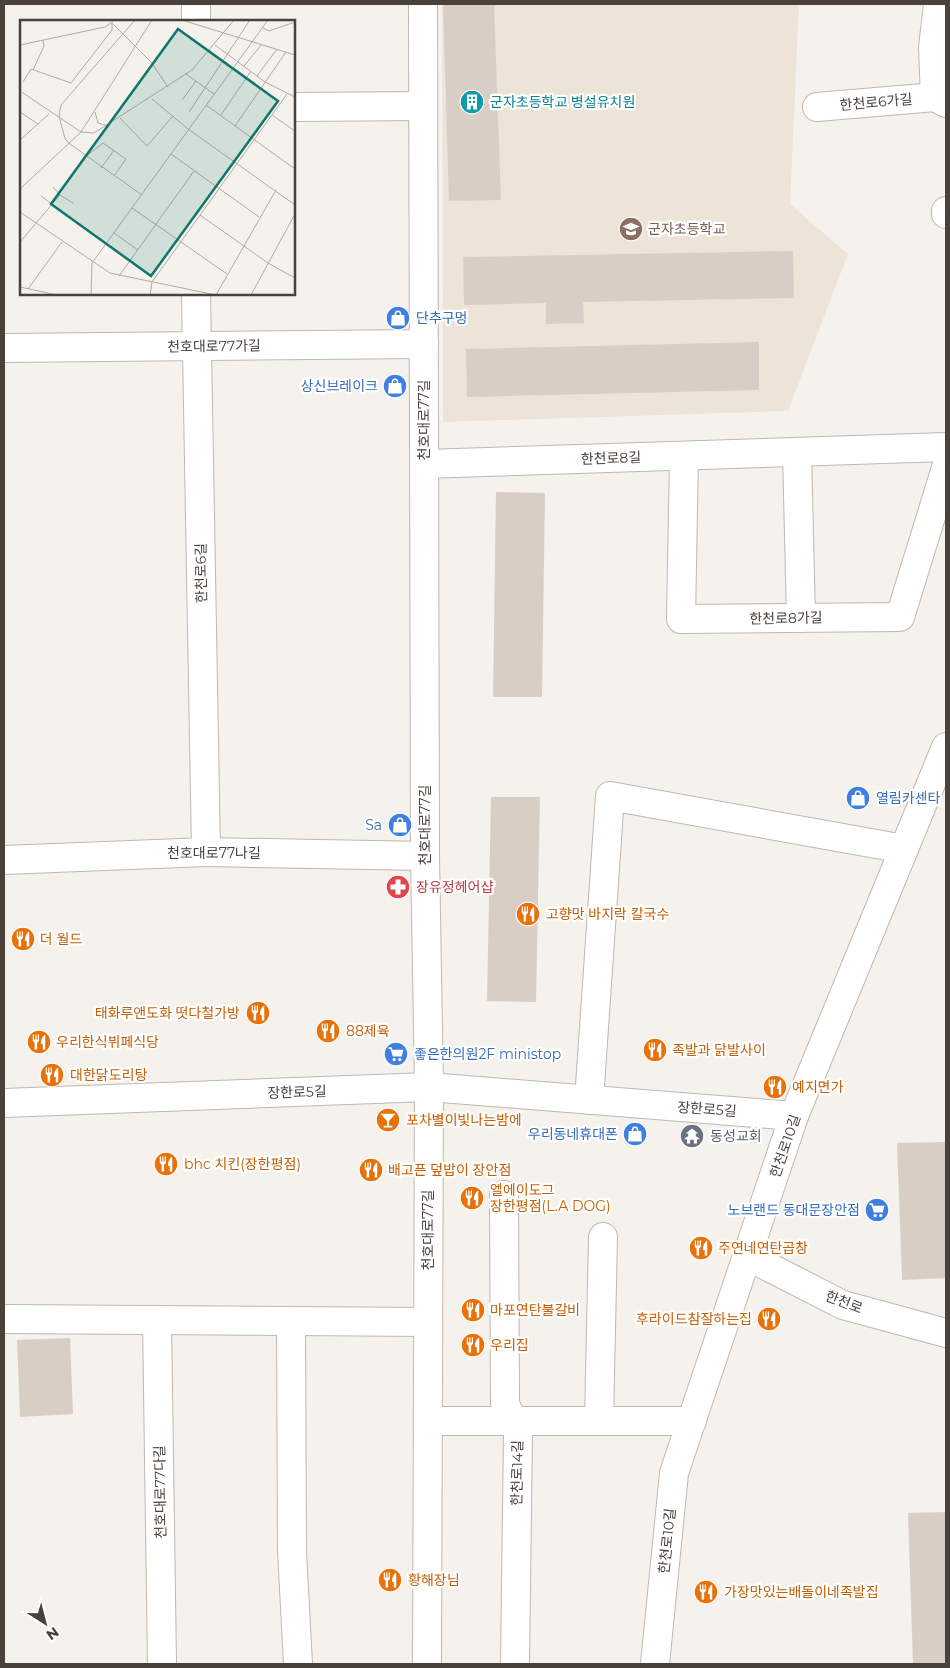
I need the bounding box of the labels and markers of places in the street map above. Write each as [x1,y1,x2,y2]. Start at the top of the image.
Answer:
building icon: 군자초등학교 병설유치원 [459,89,485,115]
place label: 군자초등학교 병설유치원 [490,93,635,111]
school or university icon: 군자초등학교 [618,216,644,242]
place label: 군자초등학교 [648,220,725,238]
shop icon: 단추구멍 [385,305,411,331]
place label: 단추구멍 [416,309,468,327]
shop icon: 상신브레이크 [382,373,408,399]
place label: 상신브레이크 [301,377,378,395]
shop icon: 열림카센타 [845,785,871,811]
place label: 열림카센타 [876,789,941,807]
shop icon: Sa [387,812,413,838]
place label: Sa [365,816,382,834]
pharmacy icon: 장유정헤어샵 [385,874,411,900]
place label: 장유정헤어샵 [416,878,493,896]
restaurant icon: 고향맛 바지락 칼국수 [515,901,541,927]
place label: 고향맛 바지락 칼국수 [546,905,669,923]
restaurant icon: 더 월드 [10,926,36,952]
place label: 더 월드 [40,930,82,948]
restaurant icon: 태화루앤도화 떳다철가방 [245,1000,271,1026]
place label: 태화루앤도화 떳다철가방 [95,1004,240,1022]
restaurant icon: 88제육 [315,1018,341,1044]
place label: 88제육 [346,1022,390,1040]
restaurant icon: 우리한식뷔페식당 [26,1029,52,1055]
place label: 우리한식뷔페식당 [56,1033,159,1051]
restaurant icon: 족발과 닭발사이 [642,1037,668,1063]
supermarket icon: 좋은한의원2F ministop [383,1041,409,1067]
place label: 족발과 닭발사이 [672,1041,766,1059]
place label: 좋은한의원2F ministop [414,1045,561,1063]
restaurant icon: 대한닭도리탕 [39,1062,65,1088]
place label: 대한닭도리탕 [70,1066,147,1084]
restaurant icon: 예지면가 [762,1074,788,1100]
place label: 예지면가 [792,1078,844,1096]
bar icon: 포차별이빛나는밤에 [375,1107,401,1133]
place label: 포차별이빛나는밤에 [406,1111,522,1129]
shop icon: 우리동네휴대폰 [622,1121,648,1147]
temple icon: 동성교회 [679,1123,705,1149]
place label: 우리동네휴대폰 [528,1125,618,1143]
place label: 동성교회 [710,1127,762,1145]
restaurant icon: bhc 치킨(장한평점) [153,1151,179,1177]
place label: bhc 치킨(장한평점) [184,1155,301,1173]
restaurant icon: 배고픈 덮밥이 장안점 [358,1157,384,1183]
place label: 배고픈 덮밥이 장안점 [388,1161,511,1179]
place label: 엘에이도그 장한평점(L.A DOG) [490,1181,611,1215]
restaurant icon: 엘에이도그 장한평점(L.A DOG) [459,1185,485,1211]
supermarket icon: 노브랜드 동대문장안점 [864,1197,890,1223]
place label: 노브랜드 동대문장안점 [728,1201,860,1219]
restaurant icon: 주연네연탄곱창 [688,1235,714,1261]
place label: 주연네연탄곱창 [718,1239,808,1257]
restaurant icon: 마포연탄불갈비 [460,1297,486,1323]
place label: 마포연탄불갈비 [490,1301,580,1319]
restaurant icon: 후라이드참잘하는집 [756,1306,782,1332]
place label: 후라이드참잘하는집 [636,1310,752,1328]
restaurant icon: 우리집 [460,1332,486,1358]
place label: 우리집 [490,1336,529,1354]
restaurant icon: 황해장님 [377,1567,403,1593]
place label: 황해장님 [408,1571,460,1589]
restaurant icon: 가장맛있는배돌이네족발집 [693,1579,719,1605]
place label: 가장맛있는배돌이네족발집 [724,1583,879,1601]

